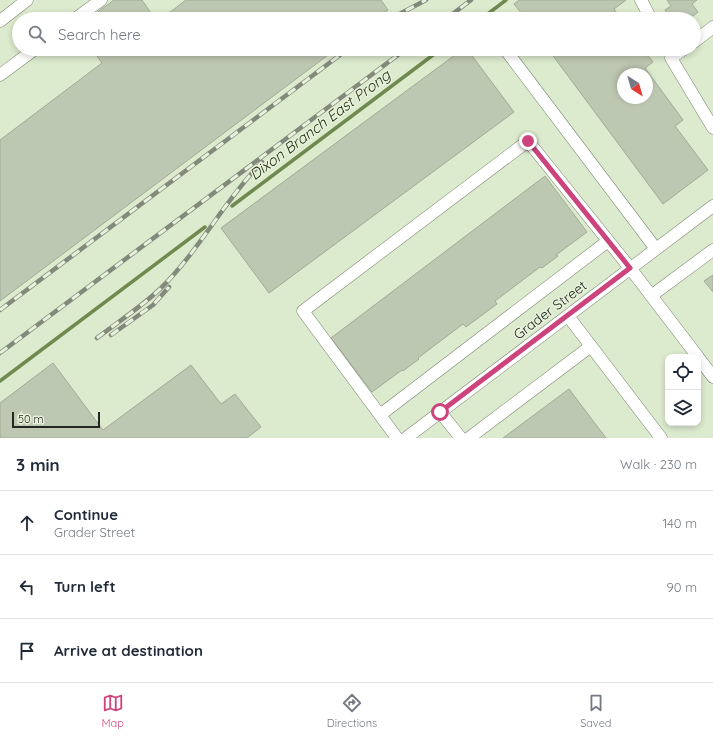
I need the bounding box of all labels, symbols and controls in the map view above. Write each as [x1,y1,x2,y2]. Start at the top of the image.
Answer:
search box [12,12,701,56]
icon: search [26,23,48,45]
text: Search here [58,25,141,44]
water label: Dixon Branch East Prong [245,64,395,184]
north arrow [617,68,653,104]
route end [519,132,537,150]
street label: Grader Street [510,276,590,343]
map controls [665,354,701,426]
button: locate [665,354,701,390]
button: layers [665,390,701,426]
route start [431,403,449,421]
scale bar [12,410,100,429]
text: 50 m [18,412,44,426]
text: 3 min [16,454,60,475]
text: Walk · 230 m [620,456,697,472]
text: Continue [54,505,118,524]
icon: ahead [16,512,38,534]
text: 140 m [662,515,697,531]
text: Grader Street [54,524,135,540]
icon: left [16,576,38,598]
text: Turn left [54,577,116,596]
text: 90 m [667,579,697,595]
icon: arrive [16,640,38,662]
text: Arrive at destination [54,641,203,660]
tab: Map [101,692,124,730]
tab: Directions [327,692,377,730]
tab: Saved [580,692,612,730]

